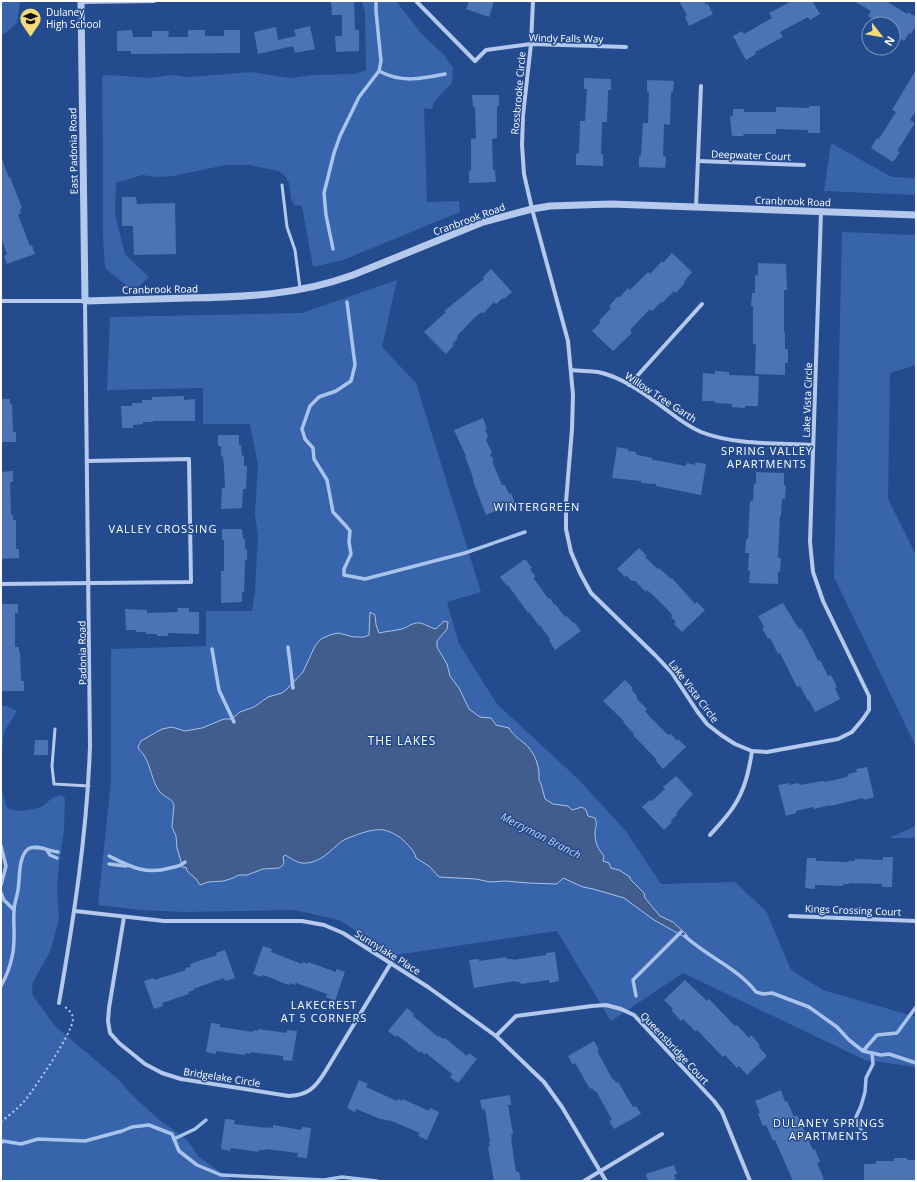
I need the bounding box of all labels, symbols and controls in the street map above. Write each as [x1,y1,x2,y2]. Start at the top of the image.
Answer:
school or university icon: Dulaney High School [17,5,43,38]
place label: Dulaney High School [46,5,101,31]
north arrow [861,16,901,56]
street label: Windy Falls Way [529,30,604,46]
text: N [881,34,899,49]
street label: Rossbrooke Circle [507,51,529,135]
street label: East Padonia Road [65,108,81,194]
street label: Deepwater Court [711,147,792,163]
street label: Cranbrook Road [755,193,831,209]
street label: Cranbrook Road [431,199,507,239]
street label: Cranbrook Road [122,281,198,297]
street label: Lake Vista Circle [799,362,815,438]
street label: Willow Tree Garth [622,368,700,426]
district label: SPRING VALLEY APARTMENTS [721,443,813,471]
district label: WINTERGREEN [494,499,580,514]
district label: VALLEY CROSSING [109,521,217,536]
street label: Padonia Road [74,621,90,685]
street label: Lake Vista Circle [666,657,722,725]
district label: THE LAKES [368,732,436,749]
water label: Merryman Branch [498,808,584,862]
street label: Kings Crossing Court [805,901,902,919]
street label: Sunnylake Place [353,926,424,978]
district label: LAKECREST AT 5 CORNERS [281,997,367,1025]
street label: Queensbridge Court [638,1009,713,1088]
street label: Bridgelake Circle [183,1064,262,1090]
district label: DULANEY SPRINGS APARTMENTS [773,1115,885,1143]

